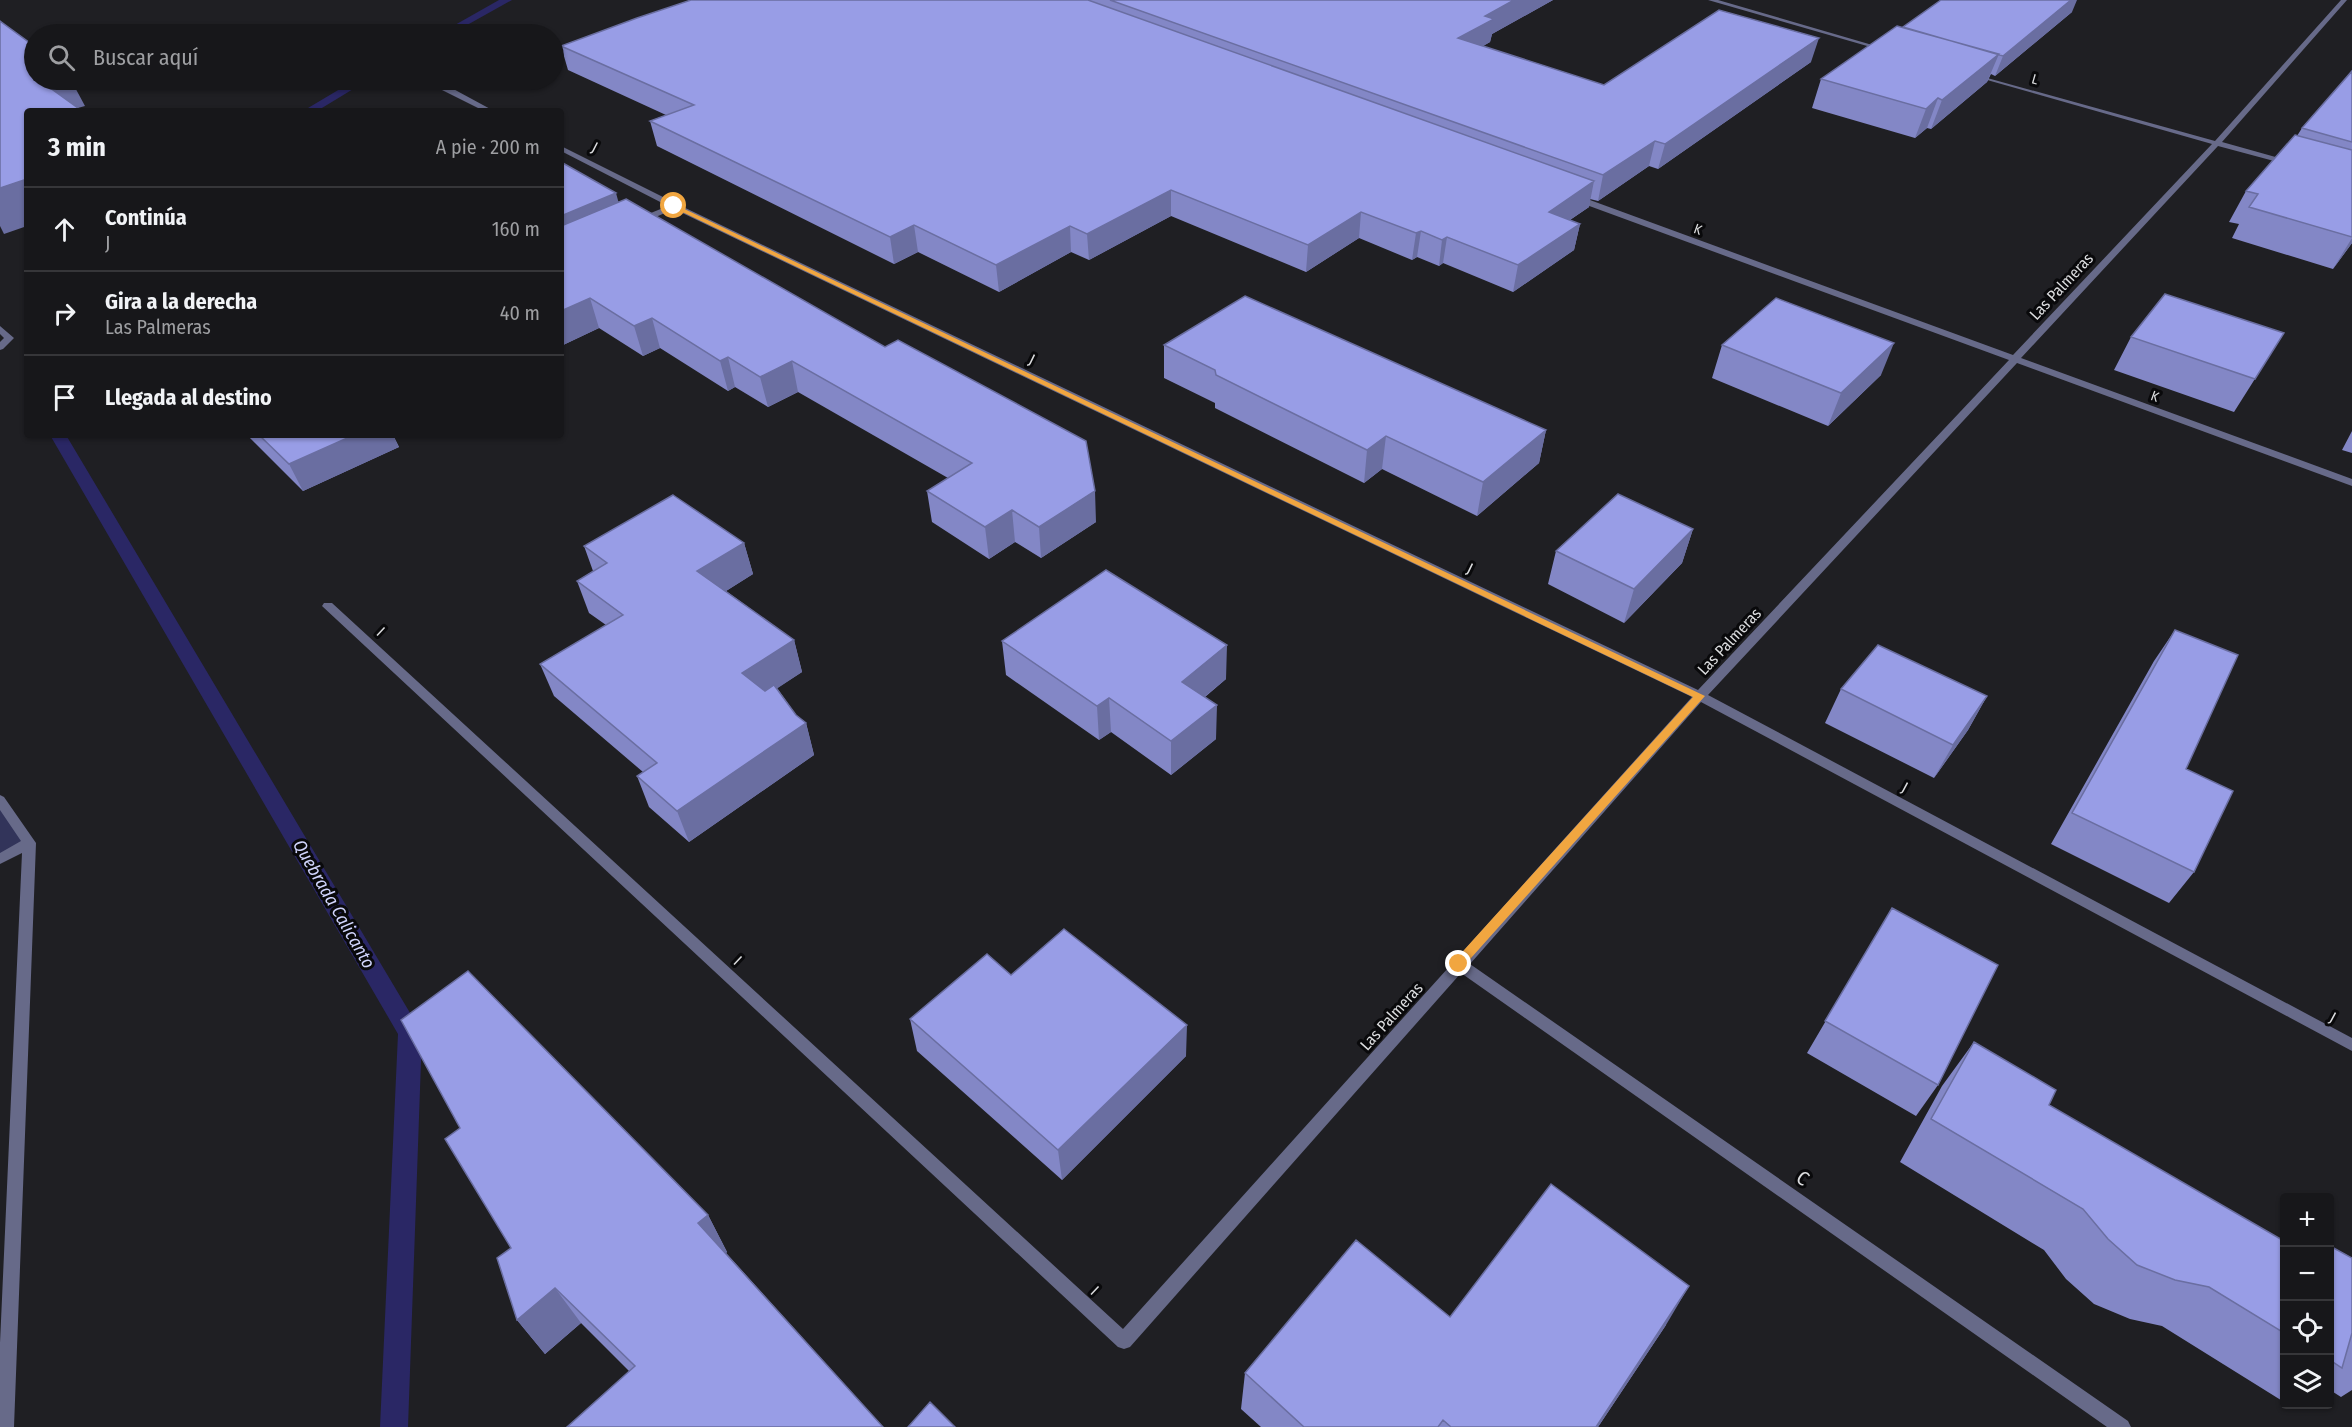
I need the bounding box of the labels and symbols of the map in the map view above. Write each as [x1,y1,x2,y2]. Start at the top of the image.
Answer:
street label: L [2030,70,2040,89]
street label: J [589,138,601,157]
route start [660,192,686,218]
street label: K [1691,220,1705,239]
street label: Las Palmeras [2026,249,2097,324]
street label: J [1026,350,1038,369]
street label: K [2148,387,2162,406]
street label: J [1464,559,1476,578]
street label: Las Palmeras [1694,604,1765,679]
street label: I [373,623,389,640]
street label: J [1898,778,1911,797]
water label: Quebrada Calicanto [288,836,380,972]
route end [1445,950,1471,976]
street label: I [730,952,746,969]
street label: Las Palmeras [1356,978,1427,1054]
street label: J [2326,1008,2339,1027]
street label: C [1792,1165,1814,1191]
street label: I [1087,1282,1103,1299]

